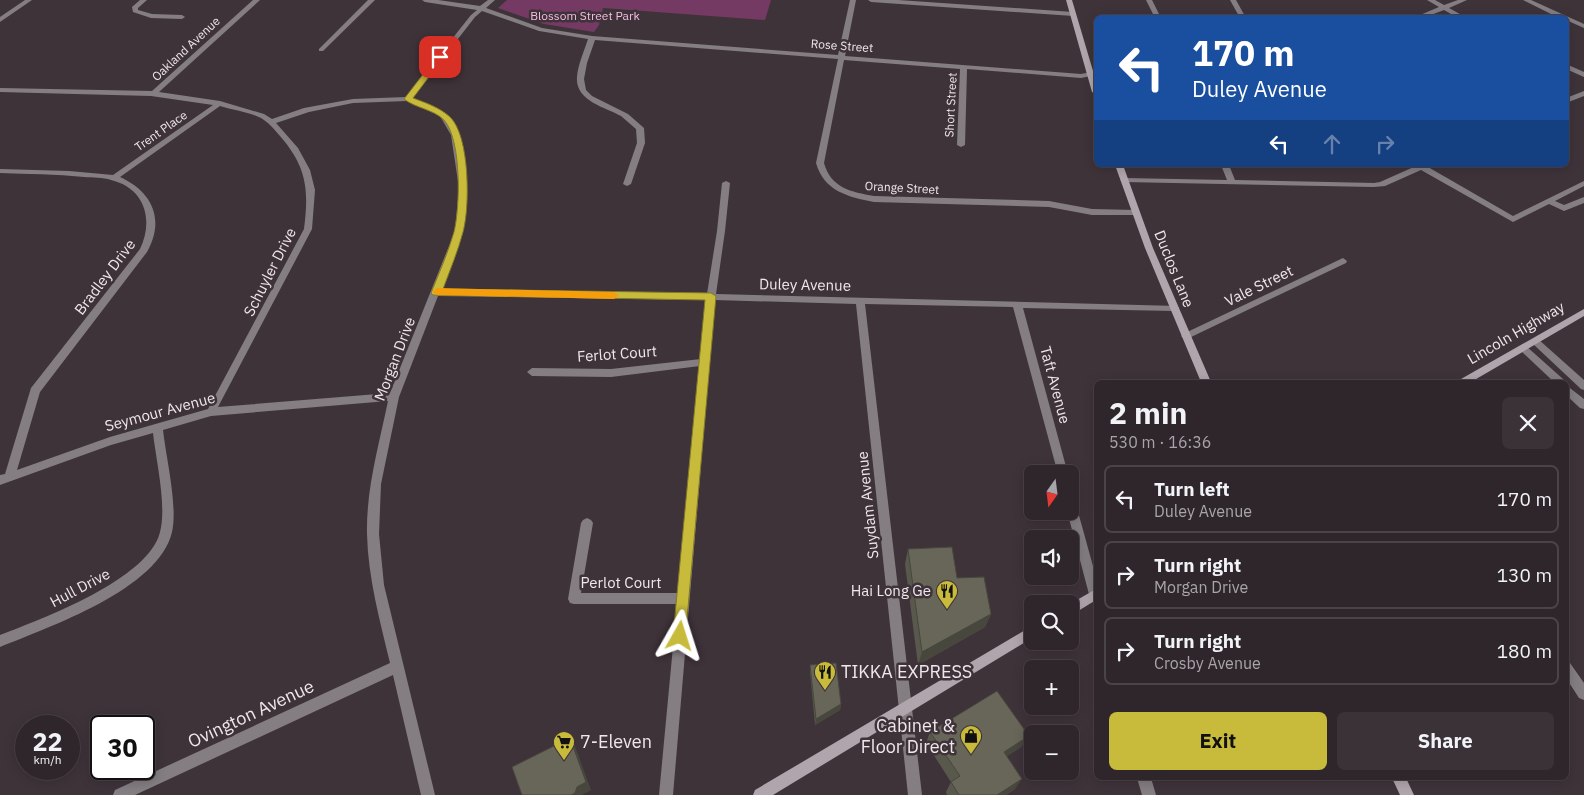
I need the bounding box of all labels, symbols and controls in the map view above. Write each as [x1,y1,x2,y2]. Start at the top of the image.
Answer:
park label: Blossom Street Park [530,8,640,23]
street label: Oakland Avenue [149,13,223,84]
text: 170 m [1192,30,1295,76]
icon: left [1109,35,1174,100]
pin [419,36,461,78]
street label: Rose Street [810,36,874,55]
icon: arrive [426,43,454,71]
street label: Short Street [941,72,960,138]
text: Duley Avenue [1192,74,1327,103]
street label: Trent Place [132,107,190,154]
icon: left [1265,130,1293,158]
icon: ahead [1318,130,1346,158]
icon: right [1371,130,1399,158]
street label: Orange Street [864,178,940,197]
street label: Schuyler Drive [239,224,300,319]
street label: Duclos Lane [1150,227,1199,310]
street label: Bradley Drive [70,235,139,318]
street label: Vale Street [1221,261,1296,310]
street label: Duley Avenue [759,274,851,295]
street label: Lincoln Highway [1464,297,1568,368]
street label: Morgan Drive [370,314,419,404]
street label: Ferlot Court [576,341,658,366]
street label: Taft Avenue [1036,344,1075,426]
street label: Seymour Avenue [103,388,217,435]
text: 2 min [1109,393,1187,432]
button: close [1502,397,1554,449]
text: 530 m · 16:36 [1109,432,1211,452]
street label: Suydam Avenue [852,450,883,560]
north arrow [1024,465,1079,520]
map controls [1024,465,1079,780]
text: Turn left [1154,477,1230,501]
icon: left [1111,485,1139,513]
text: 170 m [1497,487,1552,511]
text: Duley Avenue [1154,501,1252,521]
button: sound [1024,530,1079,585]
text: Turn right [1154,553,1241,577]
icon: right [1111,561,1139,589]
text: 130 m [1497,563,1552,587]
street label: Hull Drive [46,564,113,611]
street label: Perlot Court [581,573,661,592]
text: Morgan Drive [1154,577,1248,597]
restaurant icon: Hai Long Ge [935,579,959,610]
place label: Hai Long Ge [851,581,931,600]
button: search [1024,595,1079,650]
position arrow [653,609,705,661]
text: Turn right [1154,629,1241,653]
icon: right [1111,637,1139,665]
text: 180 m [1497,639,1552,663]
text: Crosby Avenue [1154,653,1261,673]
restaurant icon: TIKKA EXPRESS [813,660,837,691]
place label: TIKKA EXPRESS [841,660,972,683]
button: + [1024,660,1079,715]
street label: Ovington Avenue [184,674,318,753]
button: Exit [1109,712,1327,770]
button: Share [1337,712,1554,770]
place label: Cabinet & Floor Direct [861,714,955,758]
speed limit sign: 30 [90,715,155,780]
shop icon: Cabinet & Floor Direct [959,724,983,755]
text: 22 [32,725,63,758]
button: − [1024,725,1079,780]
supermarket icon: 7-Eleven [552,730,576,761]
place label: 7-Eleven [580,730,652,753]
text: km/h [33,752,62,767]

